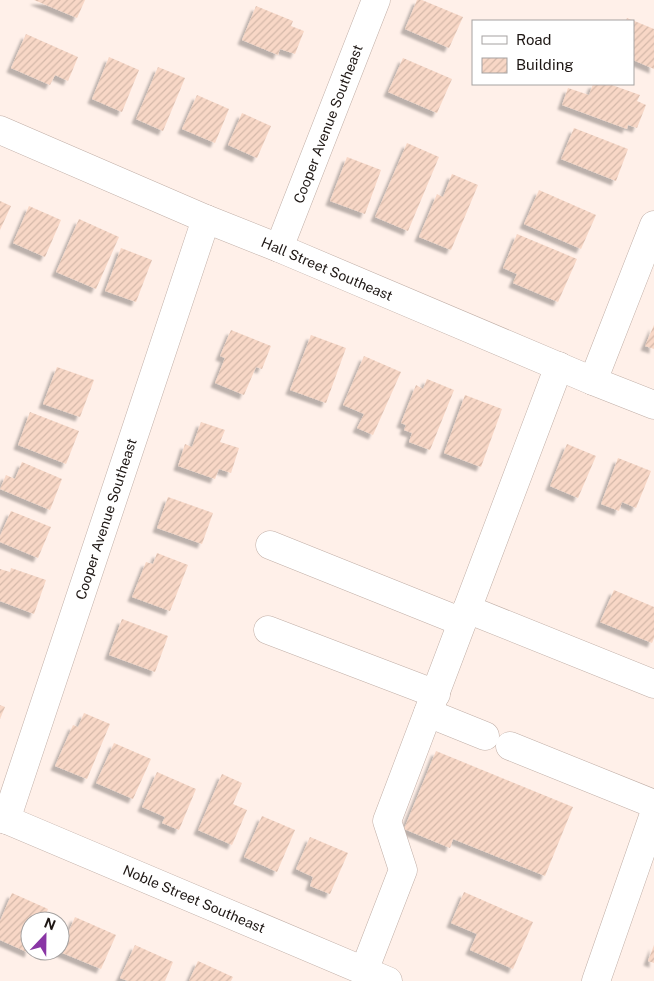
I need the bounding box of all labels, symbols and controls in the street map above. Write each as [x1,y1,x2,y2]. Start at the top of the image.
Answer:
legend [472,20,634,85]
text: Road [516,31,552,48]
street label: Cooper Avenue Southeast [290,42,366,206]
text: Building [516,56,574,73]
street label: Hall Street Southeast [259,234,395,304]
street label: Cooper Avenue Southeast [72,436,140,602]
street label: Noble Street Southeast [120,862,268,936]
north arrow [20,911,70,961]
text: N [42,914,58,933]

